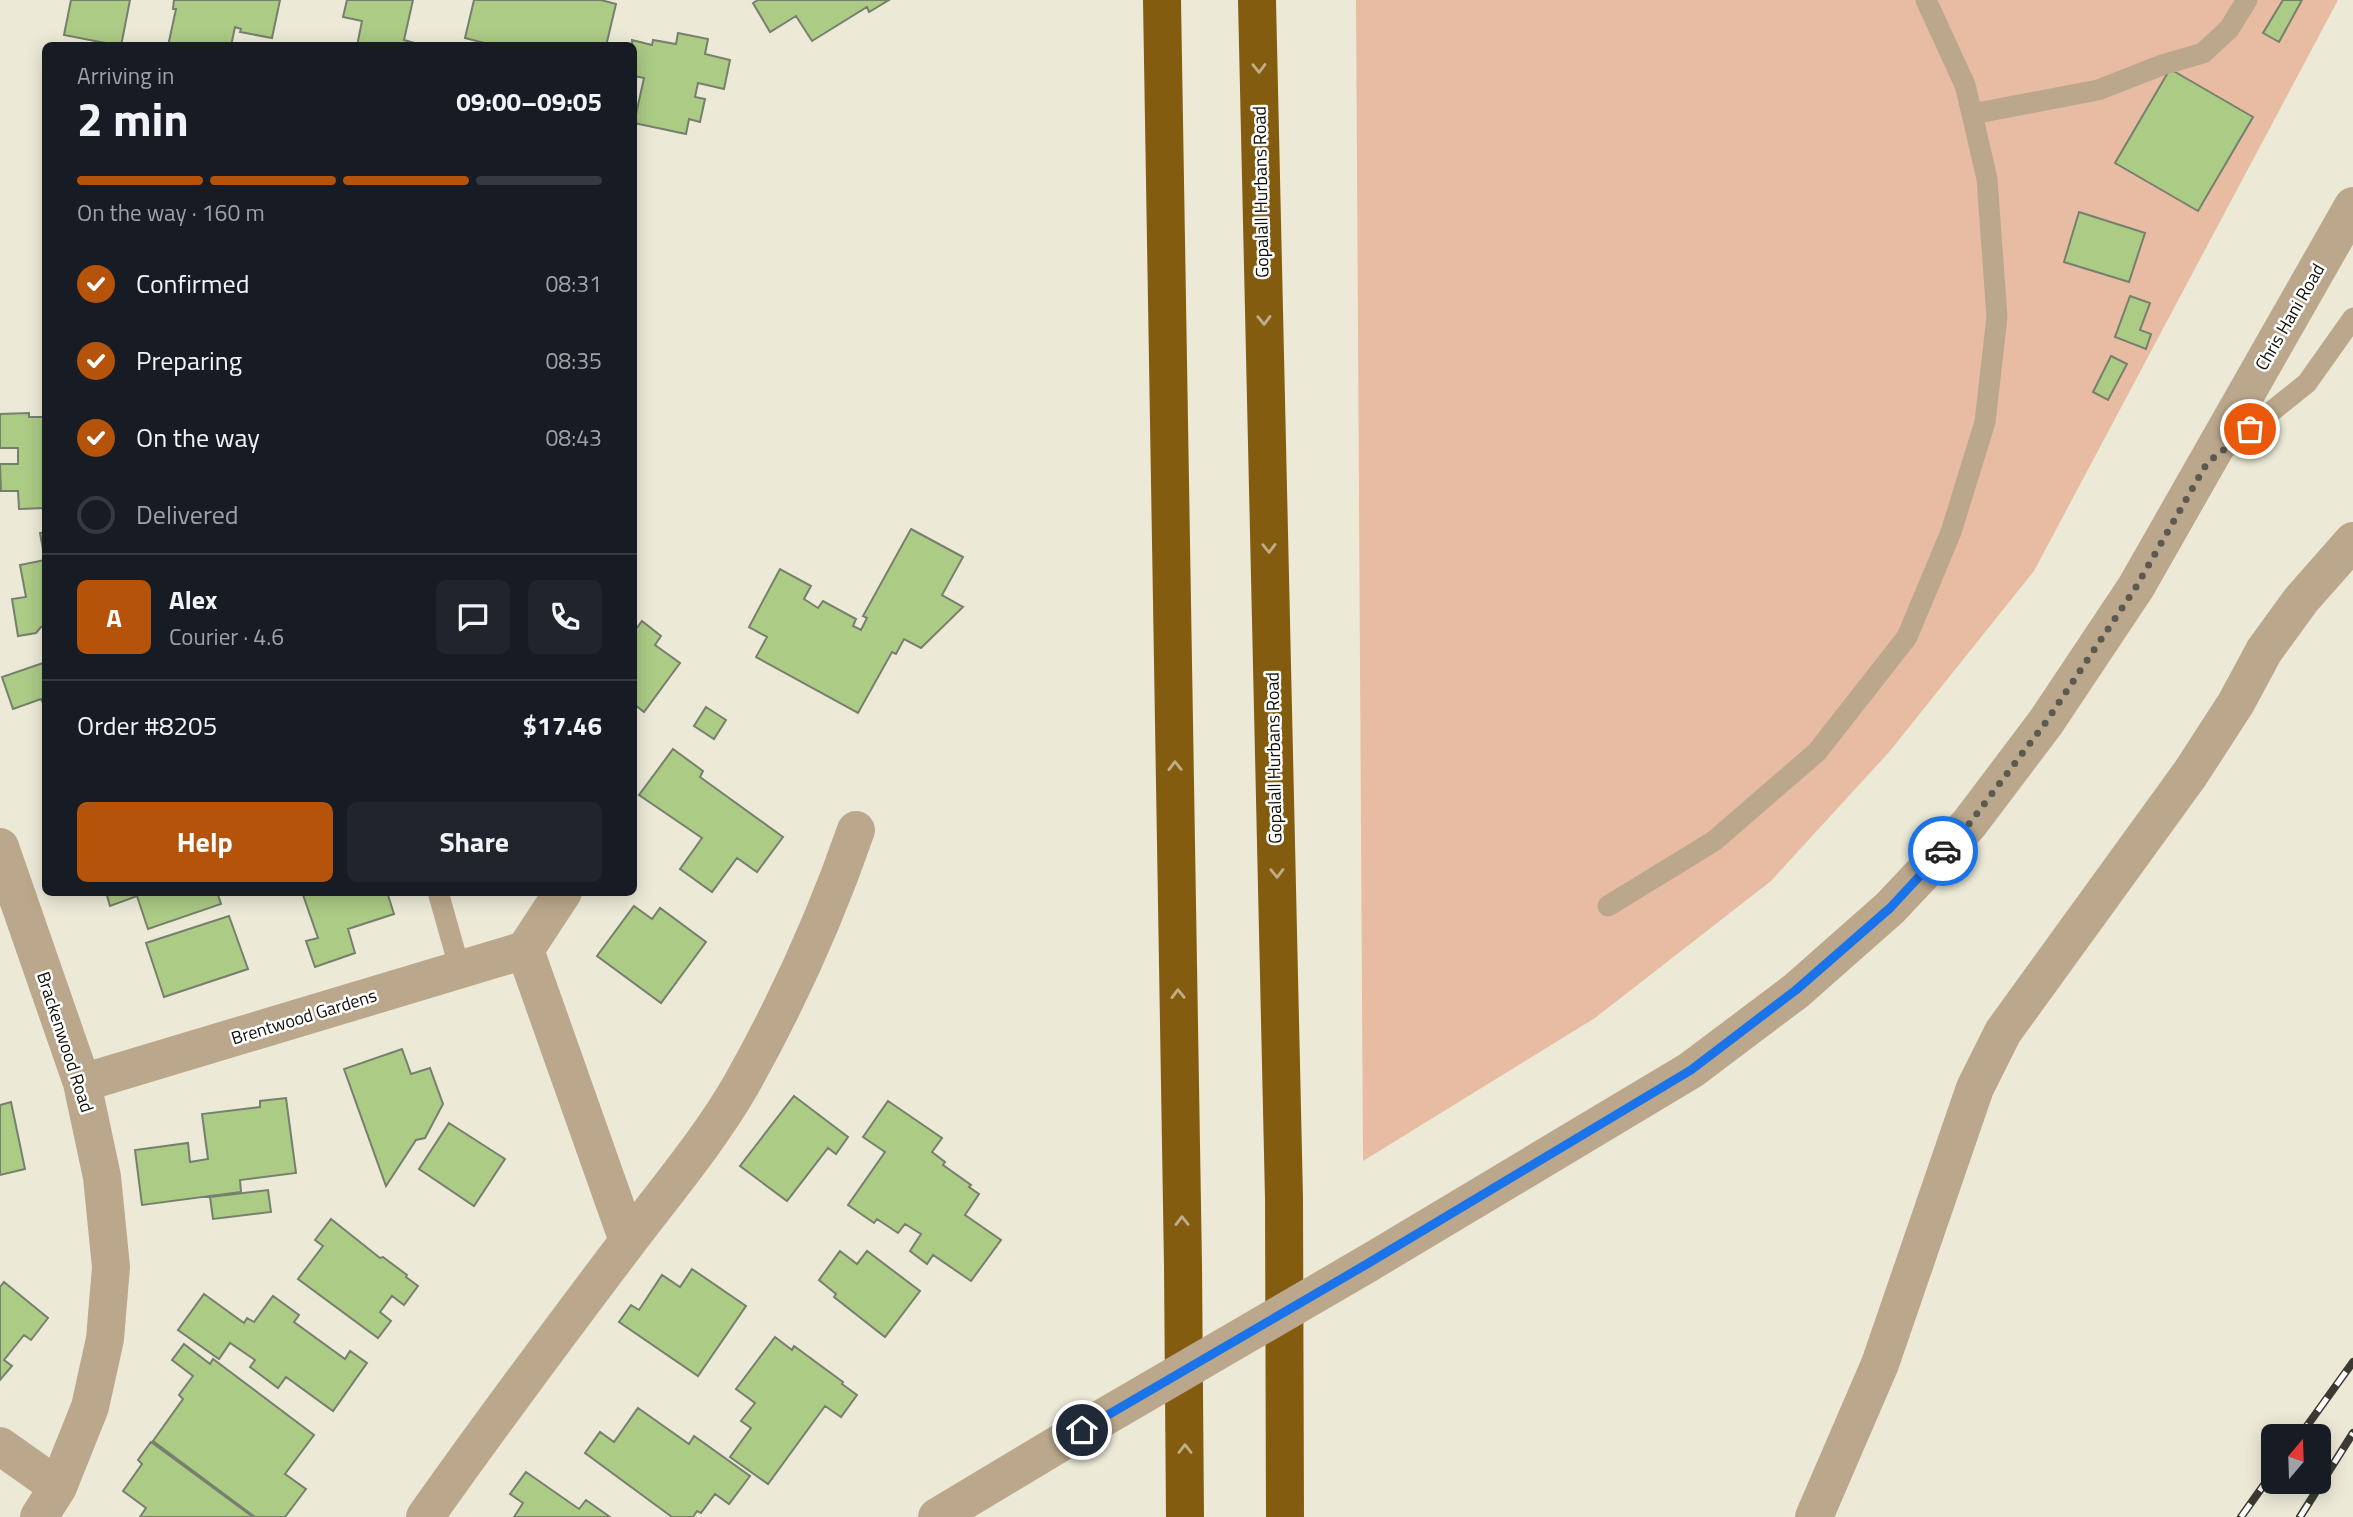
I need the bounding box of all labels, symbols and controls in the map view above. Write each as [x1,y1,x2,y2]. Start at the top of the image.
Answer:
text: Arriving in [77,58,174,93]
one-way arrow [1251,63,1266,74]
text: 09:00–09:05 [456,82,602,121]
text: 2 min [77,84,189,154]
street label: Gopalall Hurbans Road [1246,106,1275,278]
text: On the way · 160 m [77,195,265,230]
street label: Chris Hani Road [2248,258,2331,375]
text: Confirmed [136,264,250,303]
icon: check [77,265,115,303]
text: 08:31 [545,266,602,301]
one-way arrow [1257,315,1272,326]
text: Preparing [136,341,242,380]
icon: check [77,342,115,380]
text: 08:35 [545,343,602,378]
pin [2220,399,2280,459]
icon: bag [2231,410,2269,448]
text: On the way [136,418,260,457]
icon: check [77,419,115,457]
text: 08:43 [545,420,602,455]
text: Delivered [136,495,239,534]
one-way arrow [1262,542,1277,553]
text: Alex [169,580,217,619]
button: chat [436,580,510,654]
button: phone [528,580,602,654]
text: A [106,598,122,637]
text: Courier · 4.6 [169,619,284,654]
street label: Gopalall Hurbans Road [1259,672,1288,844]
text: Order #8205 [77,706,217,745]
text: $17.46 [523,706,602,745]
one-way arrow [1167,761,1182,772]
button: Help [77,802,333,882]
button: Share [347,802,602,882]
courier [1908,816,1978,886]
icon: car [1924,832,1962,870]
one-way arrow [1269,868,1284,879]
street label: Brackenwood Road [30,968,101,1116]
street label: Brentwood Gardens [228,982,380,1052]
one-way arrow [1171,988,1186,999]
one-way arrow [1175,1216,1190,1227]
pin [1052,1400,1112,1460]
icon: home [1063,1411,1101,1449]
north arrow [2261,1424,2331,1494]
map controls [2261,1424,2331,1494]
one-way arrow [1177,1443,1193,1454]

